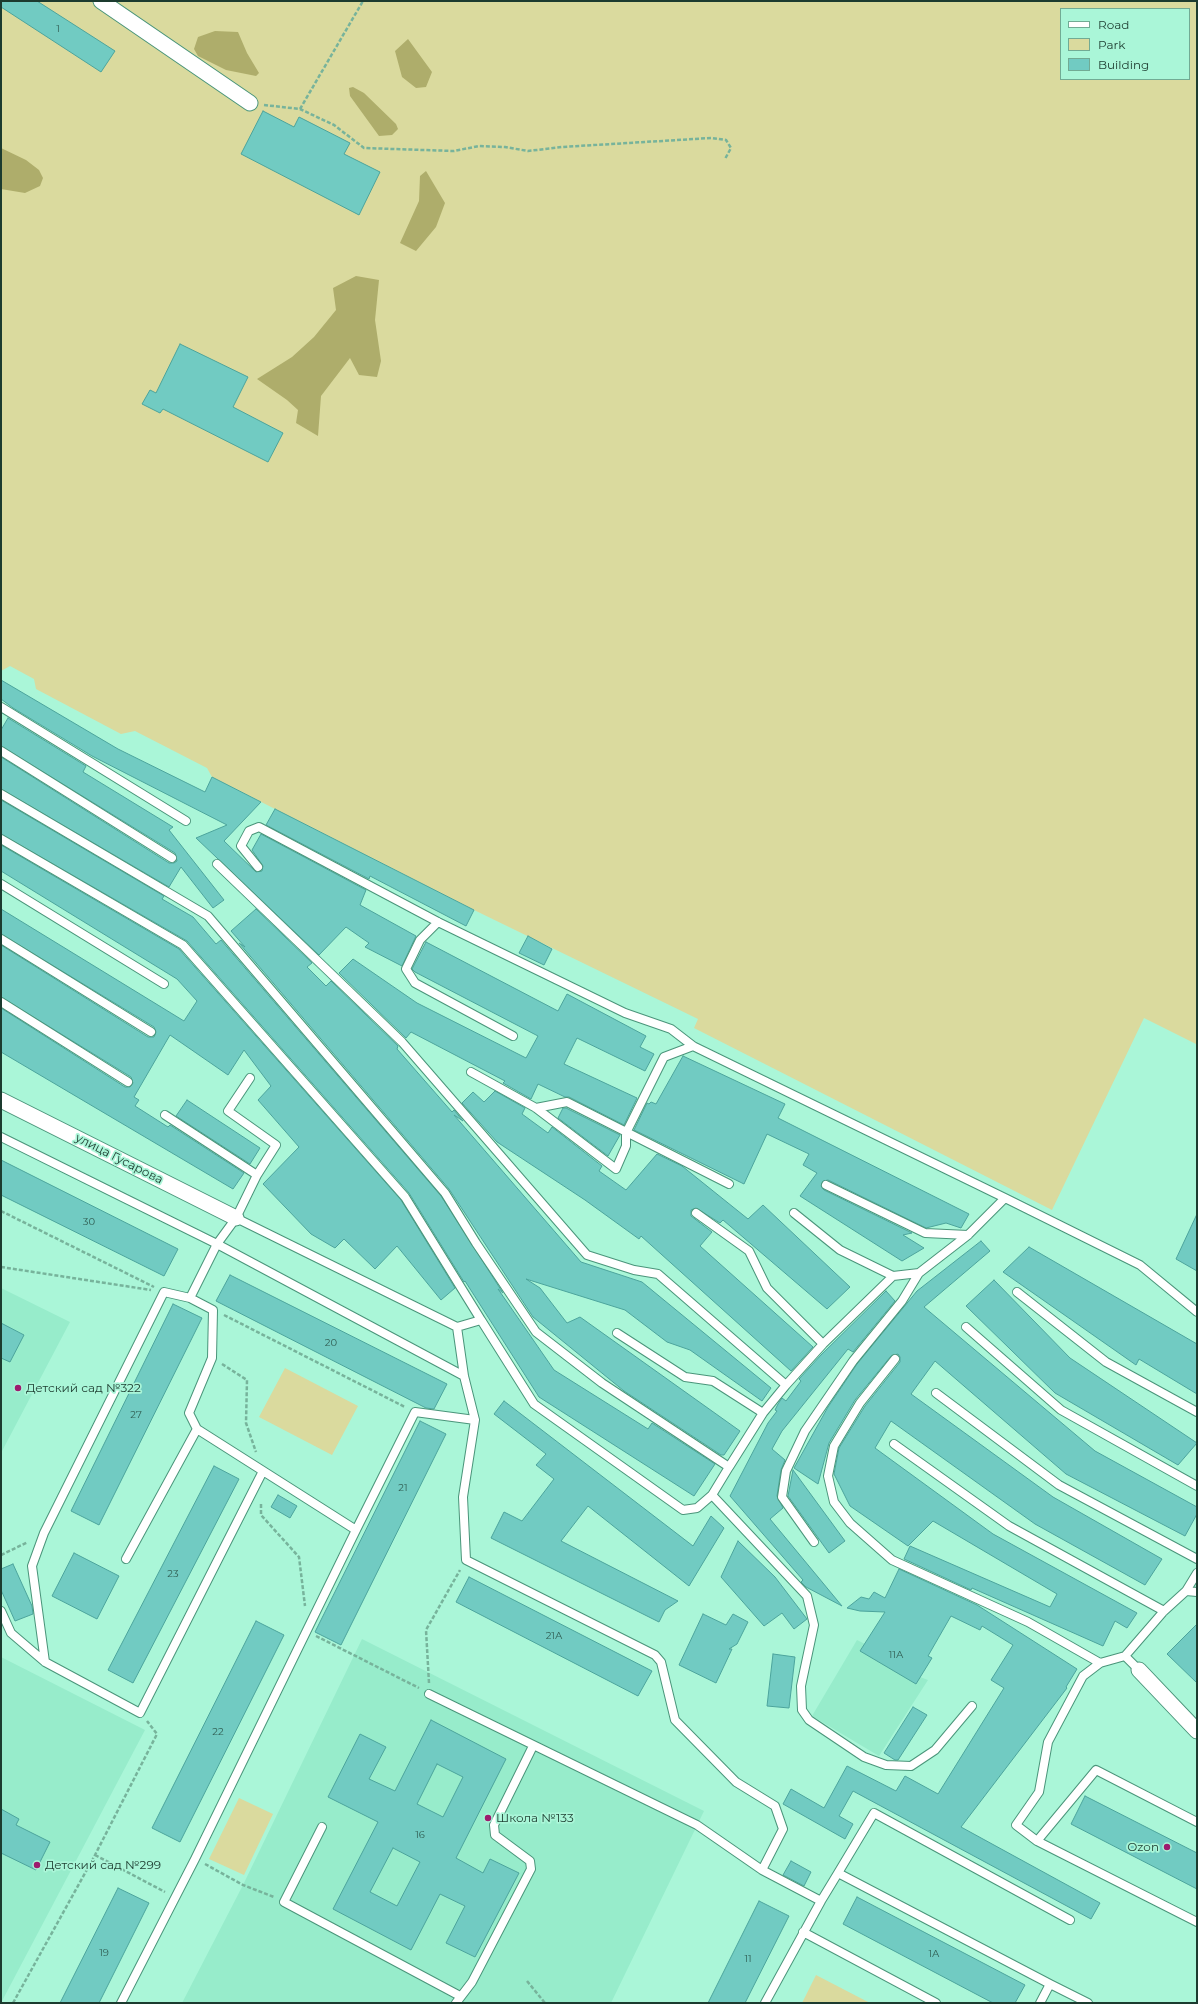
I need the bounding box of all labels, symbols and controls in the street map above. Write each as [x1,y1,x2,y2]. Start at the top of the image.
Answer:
legend [1060,8,1190,80]
text: Road [1098,17,1129,32]
house number: 1 [56,23,60,35]
text: Park [1098,37,1125,52]
text: Building [1098,57,1149,72]
street label: улица Гусарова [73,1131,165,1187]
house number: 30 [83,1216,95,1228]
house number: 20 [325,1337,337,1349]
place label: Детский сад №322 [26,1381,141,1395]
marker: Детский сад №322 [13,1383,23,1393]
house number: 27 [130,1409,142,1421]
house number: 21 [398,1482,408,1494]
house number: 23 [167,1568,179,1580]
house number: 21А [546,1630,562,1642]
house number: 11А [889,1649,903,1661]
house number: 22 [212,1726,224,1738]
place label: Школа №133 [496,1811,574,1825]
marker: Школа №133 [483,1813,493,1823]
house number: 16 [415,1829,425,1841]
place label: Ozon [1127,1840,1159,1854]
marker: Ozon [1162,1842,1172,1852]
place label: Детский сад №299 [45,1858,161,1872]
marker: Детский сад №299 [32,1860,42,1870]
house number: 19 [99,1947,109,1959]
house number: 1А [928,1948,940,1960]
house number: 11 [744,1953,752,1965]

